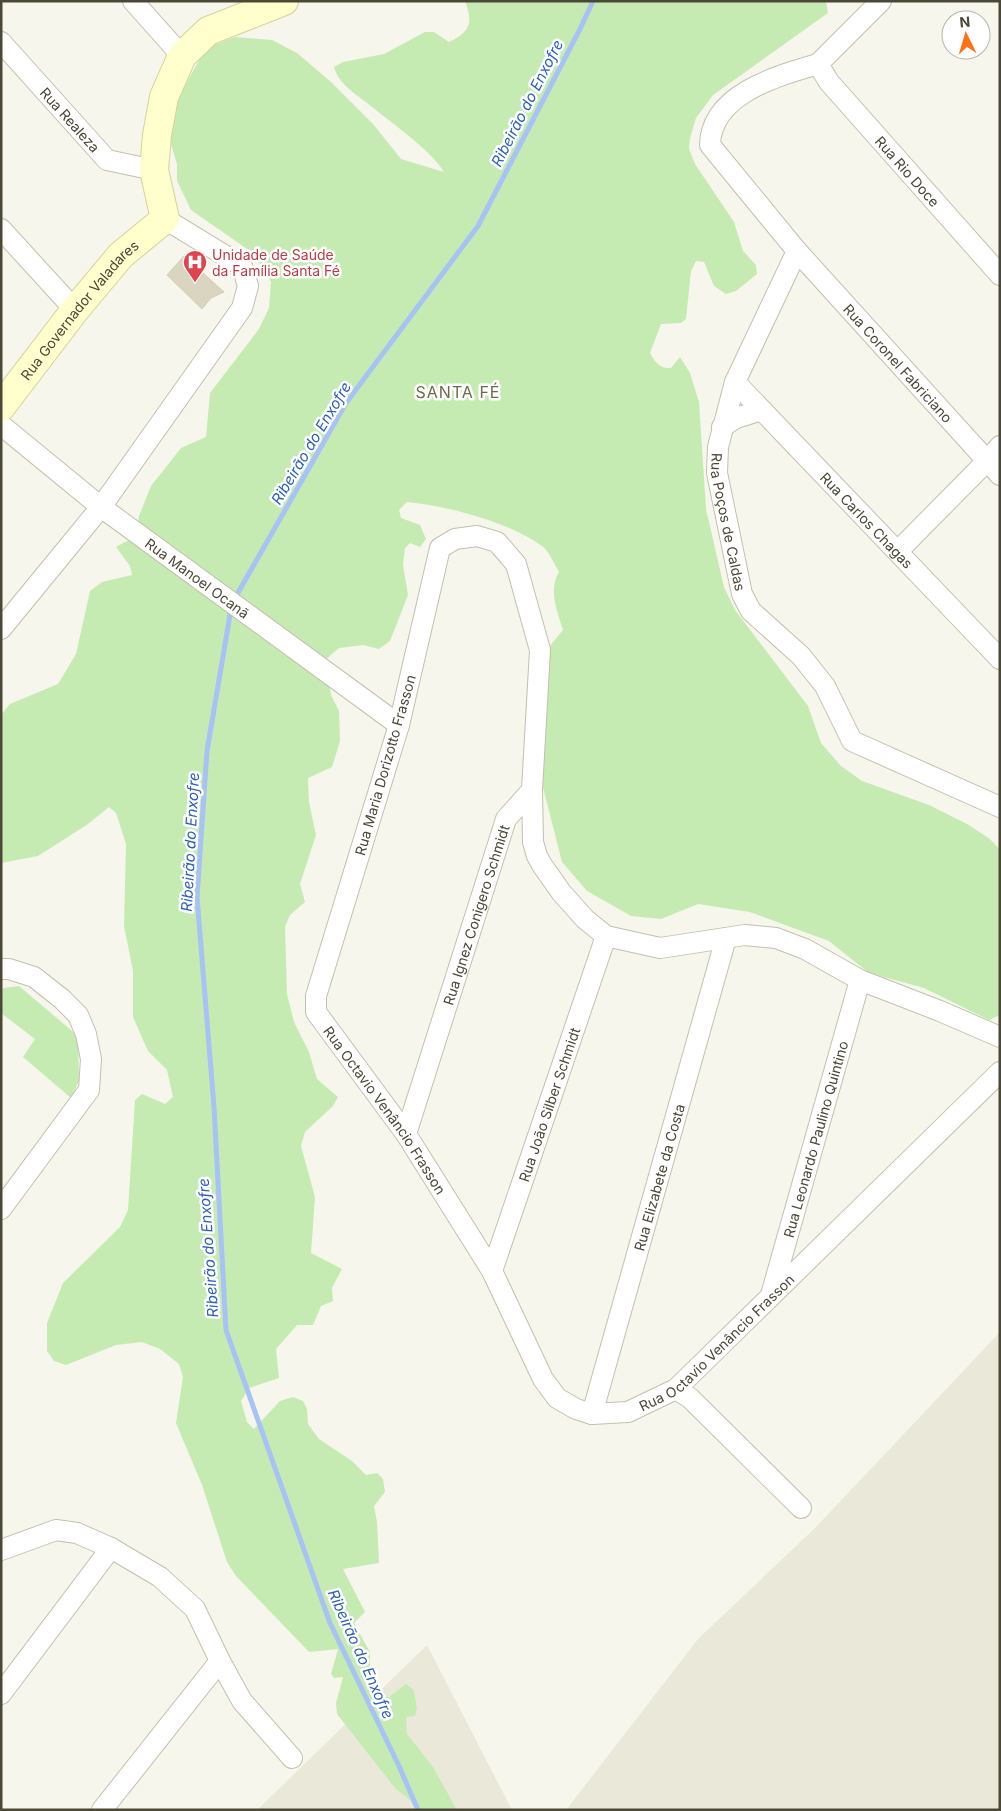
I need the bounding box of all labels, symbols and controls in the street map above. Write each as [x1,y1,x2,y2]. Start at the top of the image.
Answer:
north arrow [941,10,991,60]
text: N [959,13,971,30]
water label: Ribeirão do Enxofre [487,36,567,170]
street label: Rua Realeza [37,84,104,155]
street label: Rua Rio Doce [872,132,944,210]
street label: Rua Governador Valadares [17,236,142,383]
place label: Unidade de Saúde da Família Santa Fé [212,246,340,279]
hospital icon: Unidade de Saúde da Família Santa Fé [182,249,208,283]
street label: Rua Coronel Fabriciano [840,300,956,426]
water label: Ribeirão do Enxofre [267,378,355,508]
district label: SANTA FÉ [416,382,500,402]
street label: Rua Poços de Caldas [708,453,750,592]
street label: Rua Carlos Chagas [817,469,917,571]
street label: Rua Manoel Ocanã [142,534,253,621]
street label: Rua Maria Dorizotto Frasson [351,673,419,857]
water label: Ribeirão do Enxofre [177,772,203,912]
street label: Rua Ignez Conigero Schmidt [439,822,512,1007]
street label: Rua Octavio Venâncio Frasson [321,1022,450,1197]
street label: Rua João Silber Schmidt [515,1025,583,1184]
street label: Rua Leonardo Paulino Quintino [779,1039,851,1239]
street label: Rua Elizabete da Costa [630,1102,687,1253]
water label: Ribeirão do Enxofre [194,1178,222,1318]
street label: Rua Octavio Venâncio Frasson [636,1270,797,1414]
water label: Ribeirão do Enxofre [324,1586,398,1722]

